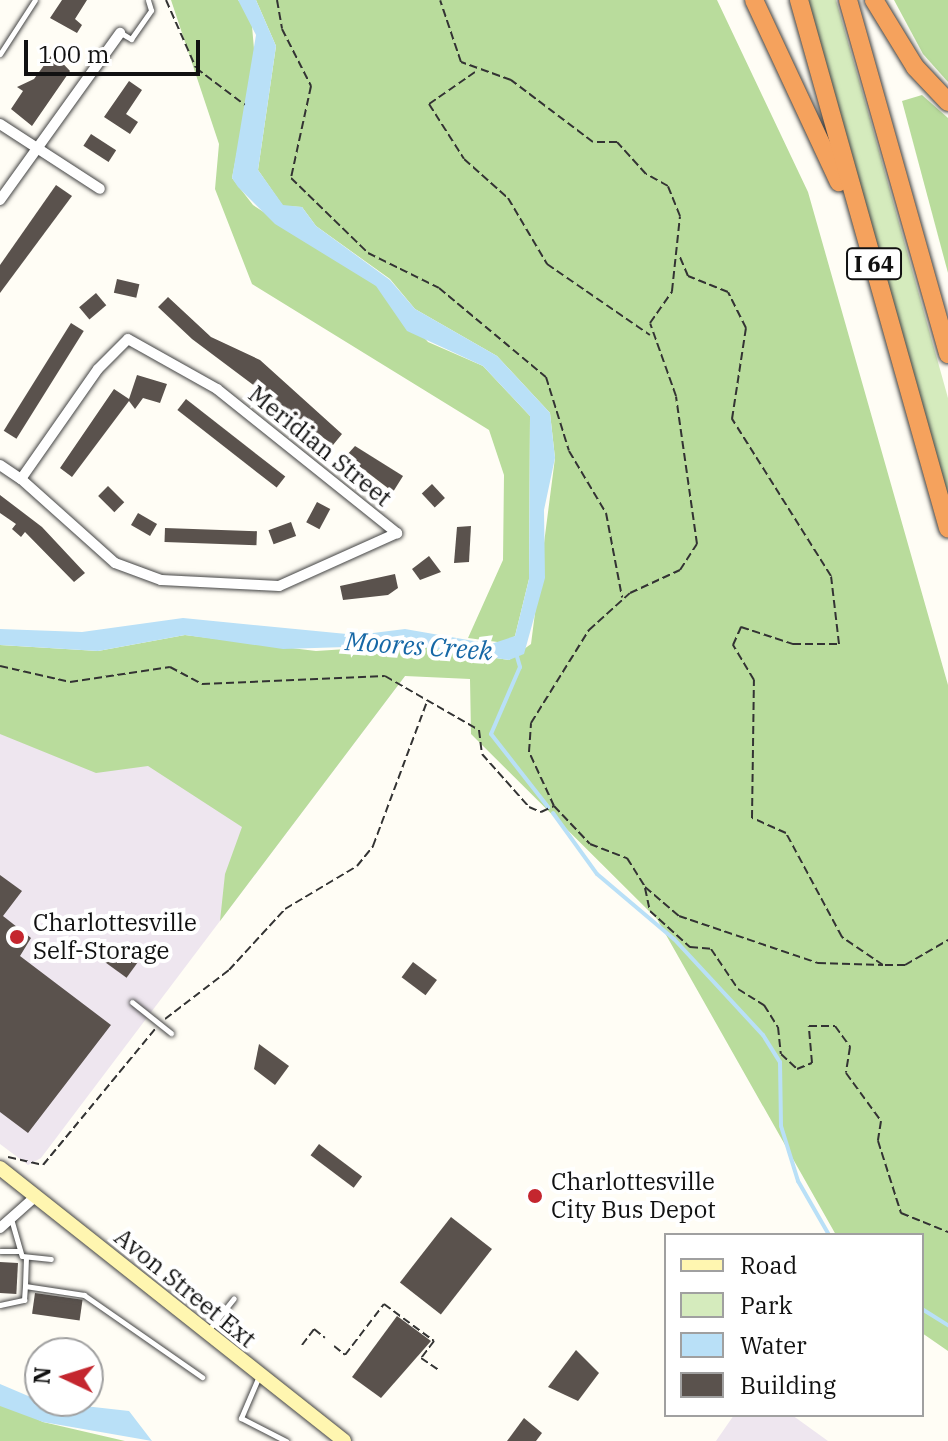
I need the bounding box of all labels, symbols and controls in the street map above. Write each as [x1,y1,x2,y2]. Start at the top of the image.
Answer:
scale bar [28,24,204,74]
text: 100 m [38,38,110,70]
road number: I 64 [846,246,902,282]
street label: Meridian Street [243,380,397,512]
water label: Moores Creek [344,625,494,667]
place label: Charlottesville Self-Storage [33,909,197,965]
marker: Charlottesville Self-Storage [8,928,26,946]
place label: Charlottesville City Bus Depot [551,1168,716,1224]
marker: Charlottesville City Bus Depot [526,1187,544,1205]
street label: Avon Street Ext [109,1222,261,1354]
legend [664,1233,924,1417]
text: Road [740,1249,797,1281]
text: Park [740,1289,792,1321]
text: Water [740,1329,807,1361]
north arrow [24,1337,104,1417]
text: N [26,1366,57,1385]
text: Building [740,1369,836,1401]

